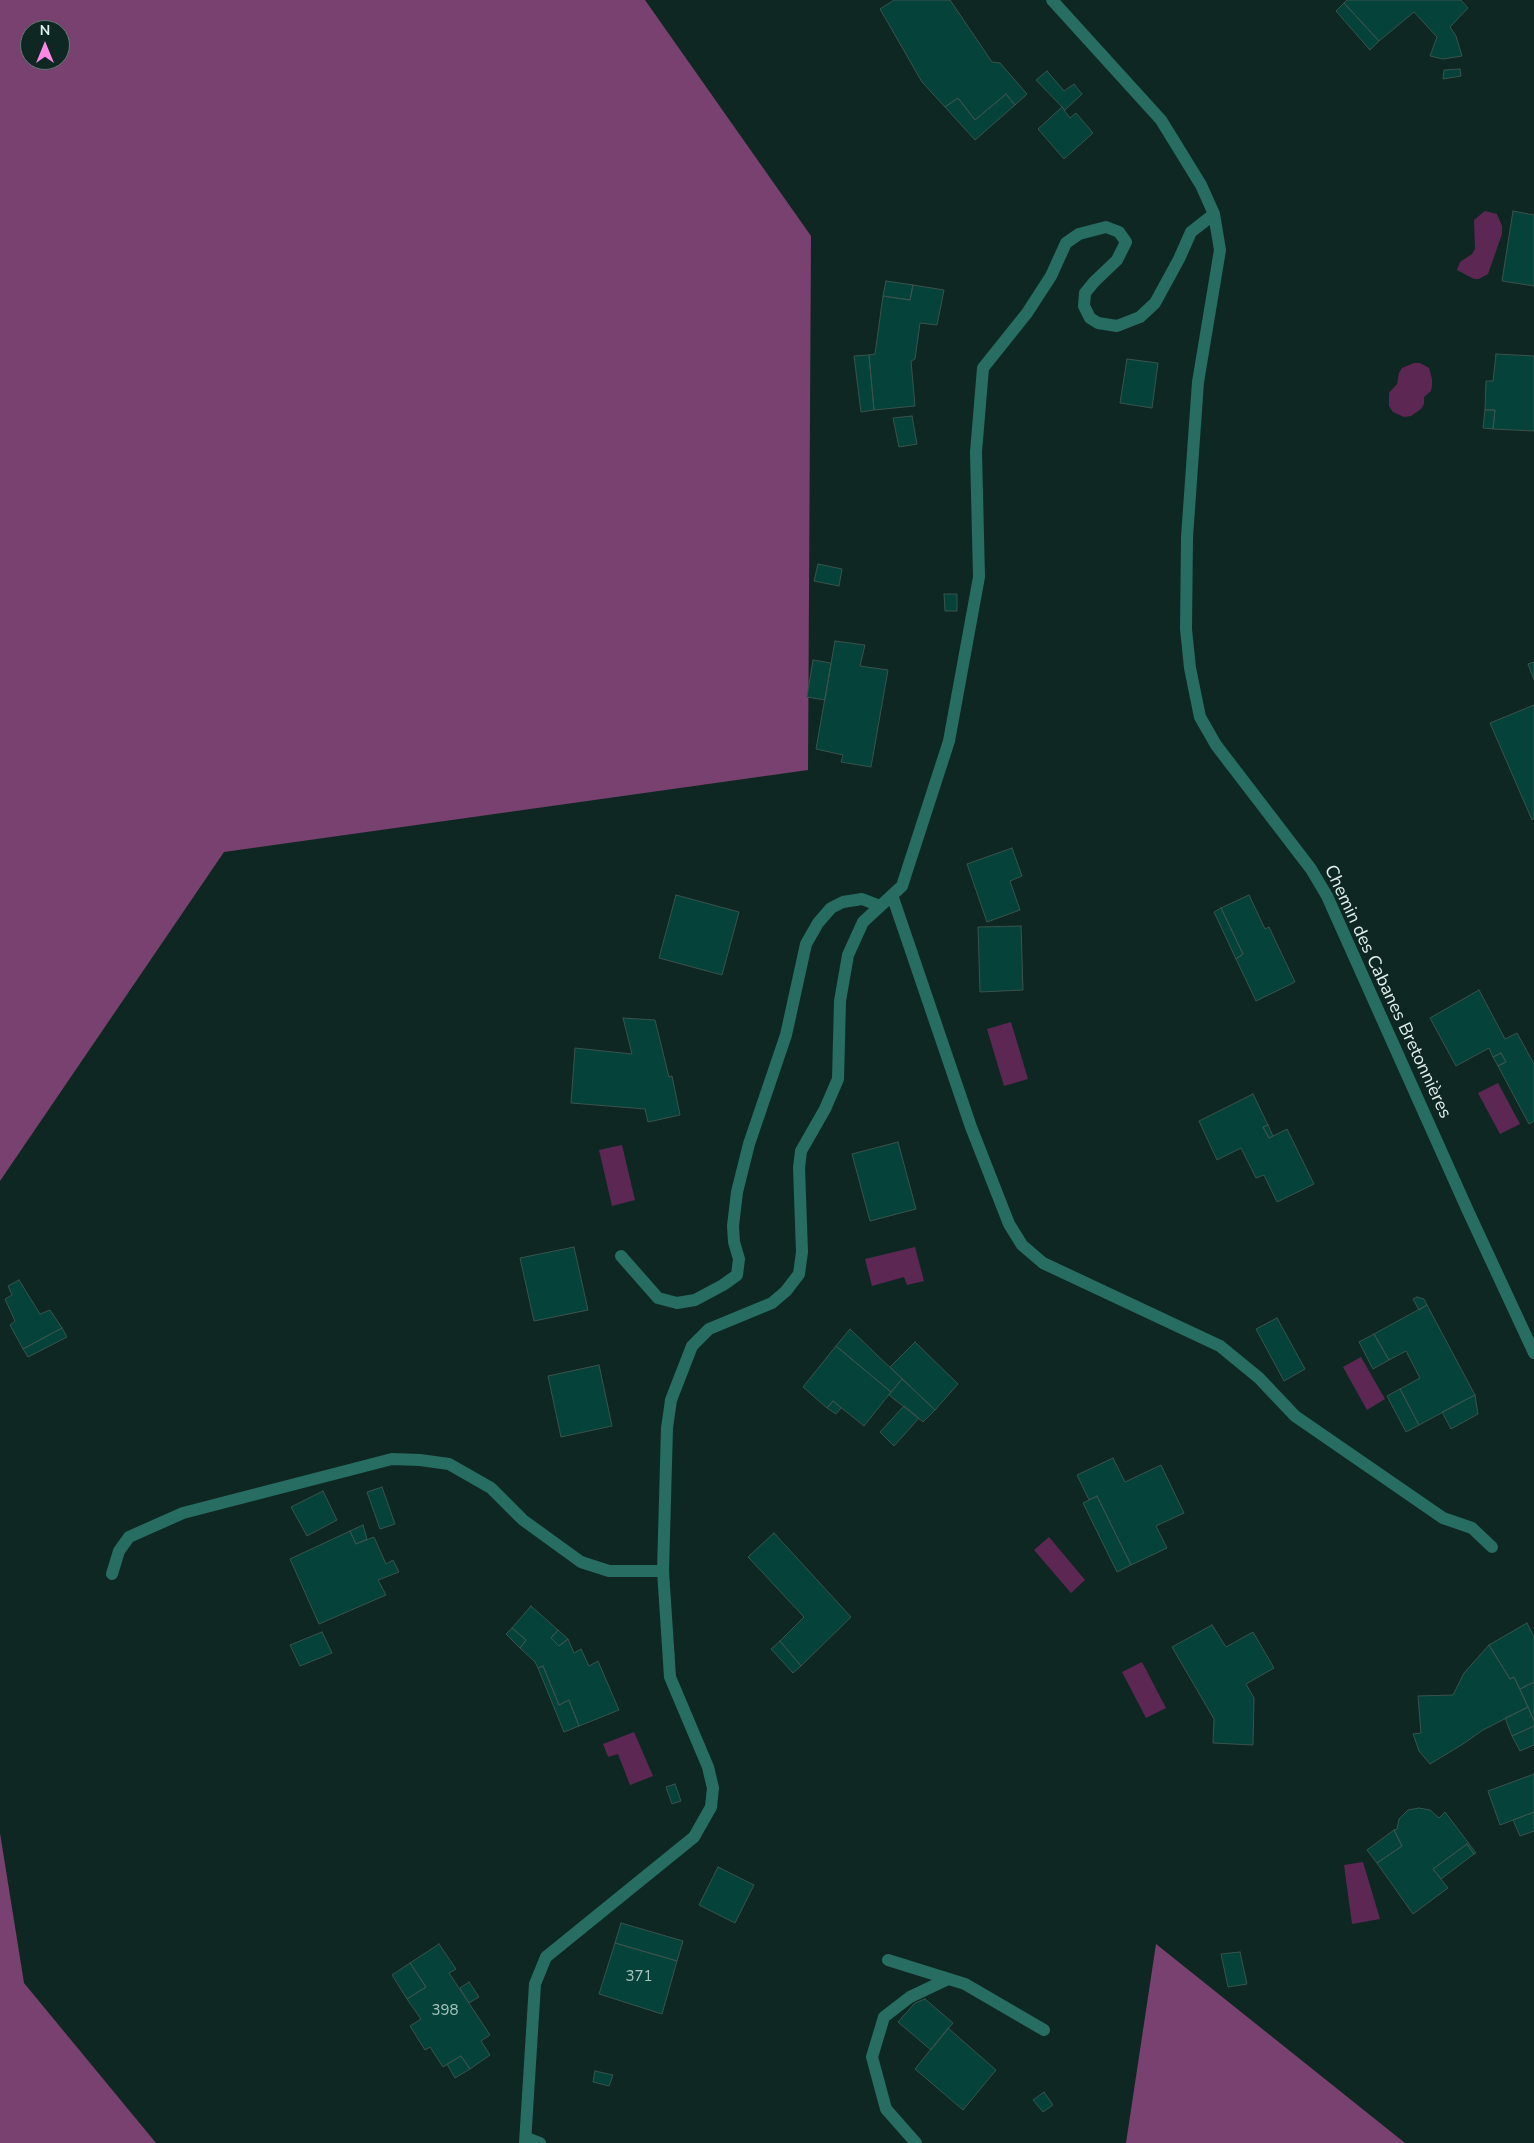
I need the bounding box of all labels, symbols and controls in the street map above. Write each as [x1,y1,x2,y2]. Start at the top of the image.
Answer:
north arrow [20,20,70,70]
text: N [40,21,50,40]
street label: Chemin des Cabanes Bretonnières [1319,862,1455,1122]
house number: 371 [626,1968,652,1986]
house number: 398 [432,2002,458,2020]

